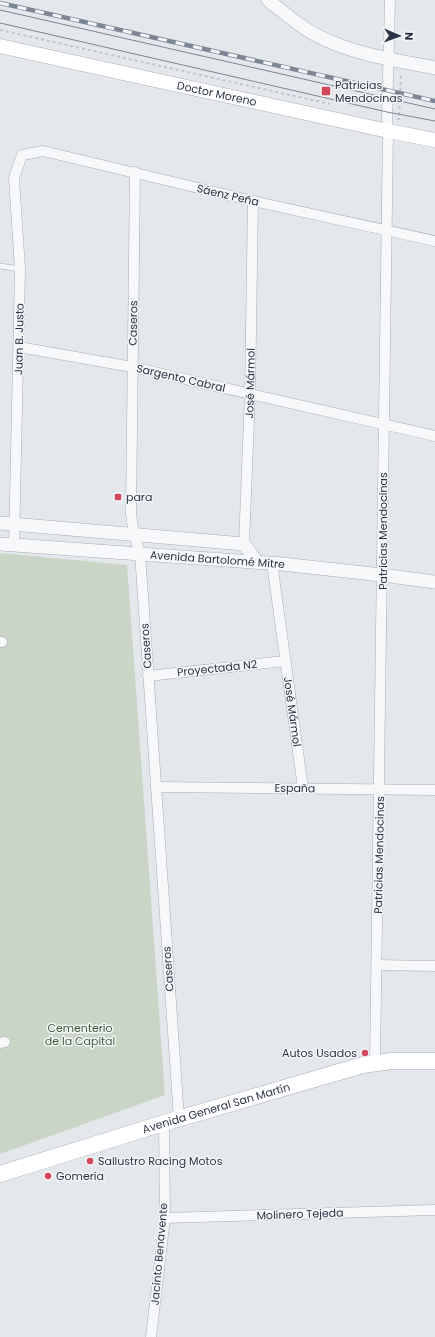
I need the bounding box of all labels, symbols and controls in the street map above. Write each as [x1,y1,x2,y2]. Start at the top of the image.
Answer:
north arrow [379,16,419,56]
text: N [401,32,417,41]
street label: Doctor Moreno [175,77,258,110]
place label: Patricias Mendocinas [335,77,403,106]
marker: Patricias Mendocinas [320,85,332,97]
street label: Sáenz Peña [195,180,261,210]
street label: Caseros [125,300,141,346]
street label: Juan B. Justo [10,303,28,375]
street label: José Mármol [241,348,259,419]
street label: Sargento Cabral [135,360,227,396]
street label: Patricias Mendocinas [375,472,391,590]
place label: para [126,489,152,505]
marker: para [113,492,123,502]
street label: Avenida Bartolomé Mitre [149,547,286,572]
street label: Caseros [136,623,156,669]
street label: Proyectada N2 [176,656,258,680]
street label: José Mármol [280,676,305,748]
street label: España [274,780,316,796]
street label: Patricias Mendocinas [370,796,388,914]
street label: Caseros [158,946,178,992]
park label: Cementerio de la Capital [45,1020,115,1049]
place label: Autos Usados [282,1045,357,1061]
marker: Autos Usados [360,1048,370,1058]
street label: Avenida General San Martín [140,1079,292,1137]
place label: Sallustro Racing Motos [98,1153,223,1169]
marker: Sallustro Racing Motos [85,1156,95,1166]
place label: Gomería [56,1168,104,1184]
marker: Gomería [43,1171,53,1181]
street label: Jacinto Benavente [147,1202,171,1306]
street label: Molinero Tejeda [256,1204,344,1224]

